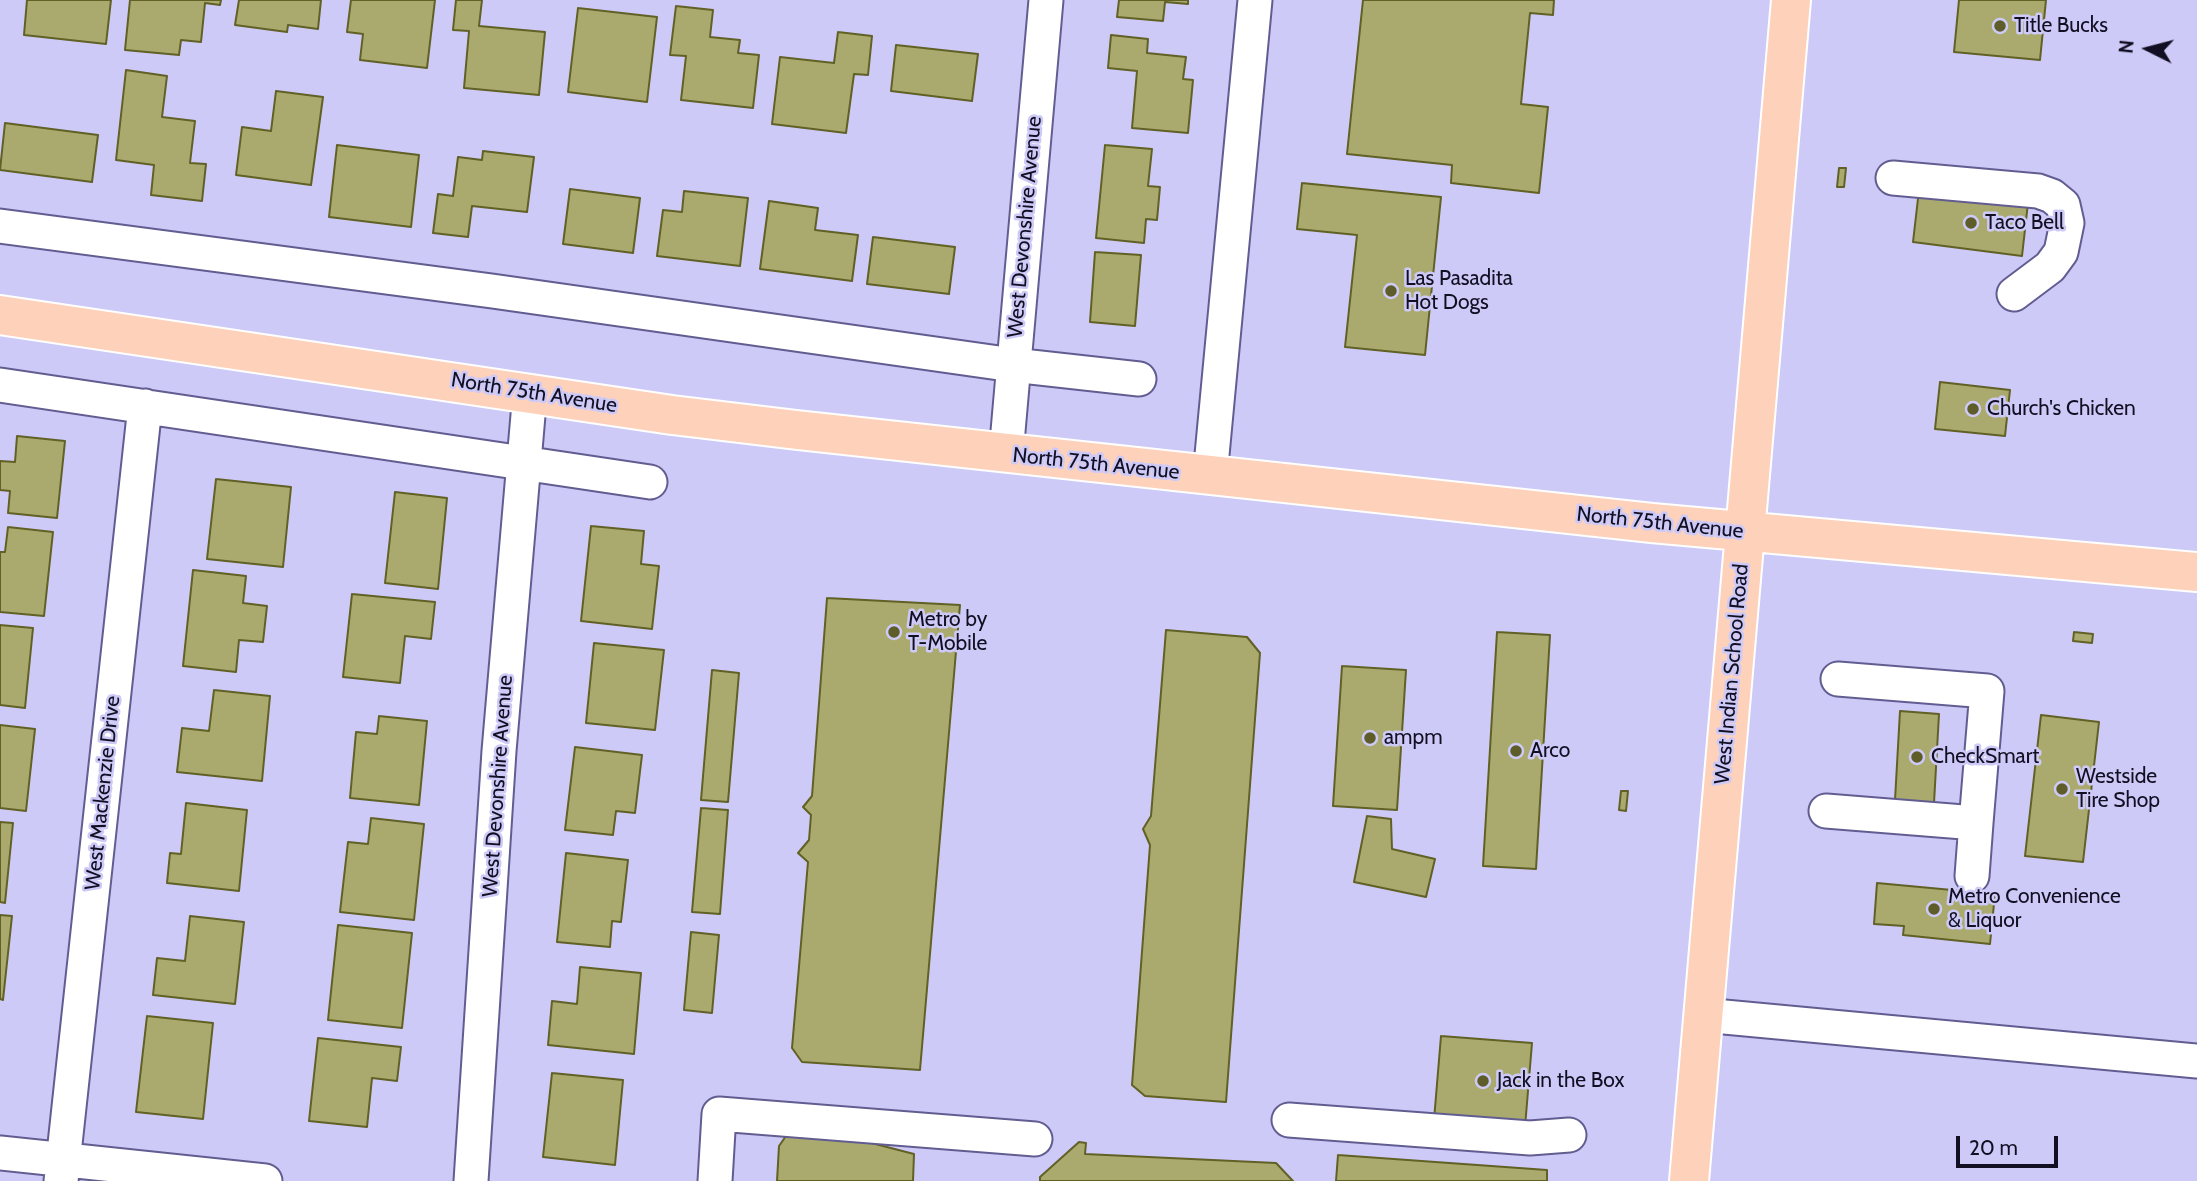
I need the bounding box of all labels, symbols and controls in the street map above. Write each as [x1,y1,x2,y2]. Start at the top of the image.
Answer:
place label: Title Bucks [2014,13,2108,39]
north arrow [2113,14,2183,84]
marker: Title Bucks [1992,18,2008,34]
text: N [2114,39,2139,55]
street label: West Devonshire Avenue [1003,115,1047,339]
place label: Taco Bell [1985,210,2064,236]
marker: Taco Bell [1963,215,1979,231]
place label: Las Pasadita Hot Dogs [1405,266,1513,316]
marker: Las Pasadita Hot Dogs [1383,283,1399,299]
street label: North 75th Avenue [449,367,619,419]
place label: Church's Chicken [1987,396,2136,422]
marker: Church's Chicken [1965,401,1981,417]
street label: North 75th Avenue [1011,443,1181,485]
street label: North 75th Avenue [1575,502,1745,544]
street label: West Indian School Road [1710,563,1754,785]
place label: Metro by T-Mobile [908,607,987,657]
marker: Metro by T-Mobile [886,624,902,640]
street label: West Devonshire Avenue [478,674,518,898]
street label: West Mackenzie Drive [80,695,126,891]
place label: ampm [1384,725,1443,751]
marker: ampm [1362,730,1378,746]
place label: Arco [1530,738,1570,764]
marker: Arco [1508,743,1524,759]
place label: CheckSmart [1931,744,2039,770]
marker: CheckSmart [1909,749,1925,765]
place label: Westside Tire Shop [2076,764,2160,814]
marker: Westside Tire Shop [2054,781,2070,797]
place label: Metro Convenience & Liquor [1948,884,2121,934]
marker: Metro Convenience & Liquor [1926,901,1942,917]
place label: Jack in the Box [1497,1068,1624,1094]
marker: Jack in the Box [1475,1073,1491,1089]
scale bar [1959,1122,2060,1166]
text: 20 m [1969,1135,2018,1160]

